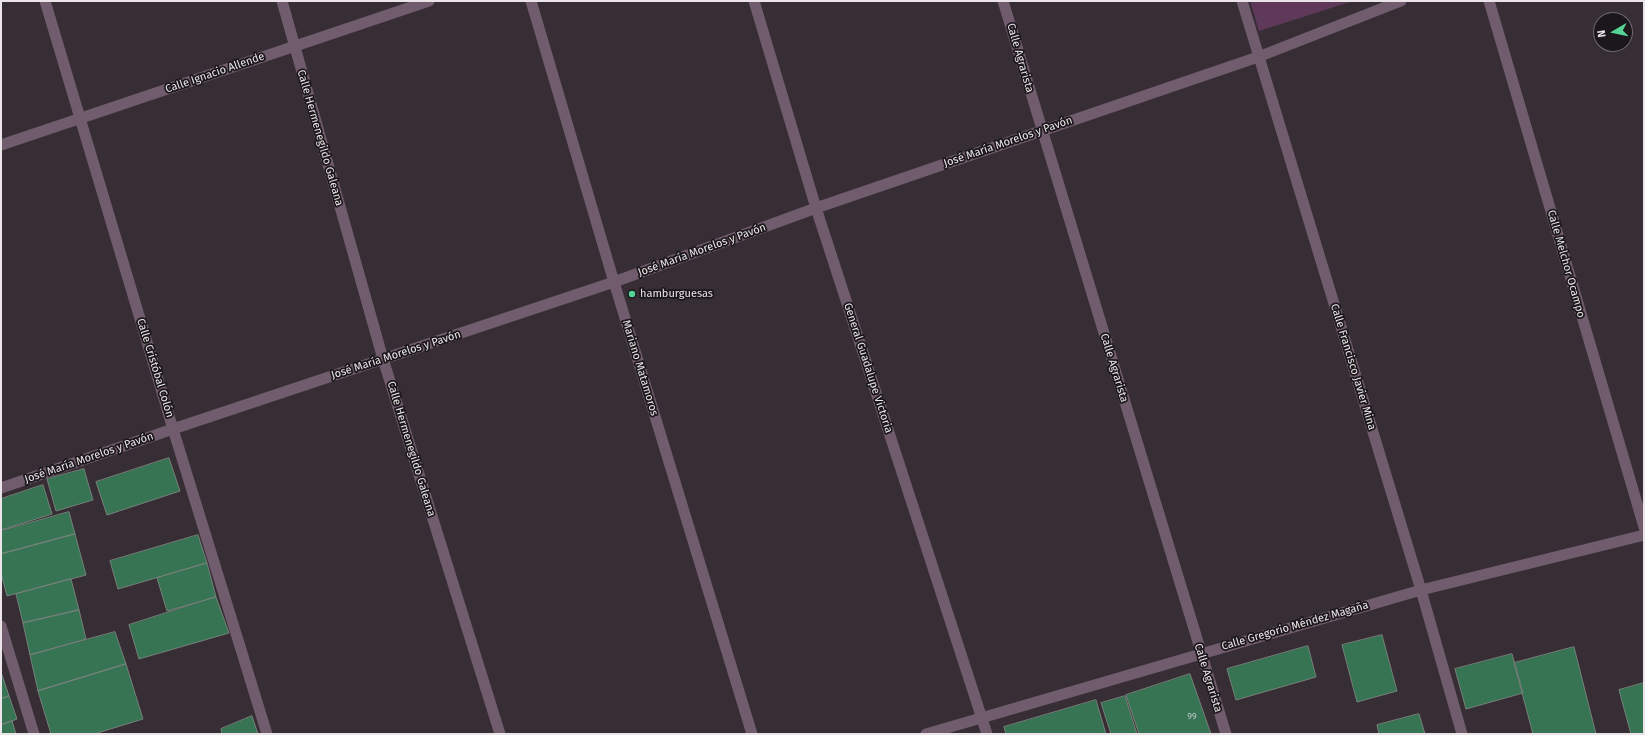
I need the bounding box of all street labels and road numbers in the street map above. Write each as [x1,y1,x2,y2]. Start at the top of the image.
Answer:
street label: Calle Agrarista [1004,22,1036,94]
street label: Calle Ignacio Allende [164,50,266,96]
street label: Calle Hermenegildo Galeana [294,68,346,208]
street label: José María Morelos y Pavón [942,114,1074,170]
street label: Calle Melchor Ocampo [1544,209,1588,319]
street label: José María Morelos y Pavón [636,221,768,279]
street label: General Guadalupe Victoria [841,301,895,435]
street label: Calle Francisco Javier Mina [1327,302,1379,432]
street label: Calle Cristóbal Colón [134,317,176,419]
street label: Mariano Matamoros [619,319,661,417]
street label: José María Morelos y Pavón [330,328,462,382]
street label: Calle Agrarista [1097,332,1131,404]
street label: Calle Hermenegildo Galeana [384,380,438,518]
street label: José María Morelos y Pavón [23,430,155,486]
street label: Calle Gregorio Méndez Magaña [1220,599,1370,653]
street label: Calle Agrarista [1191,642,1225,714]

